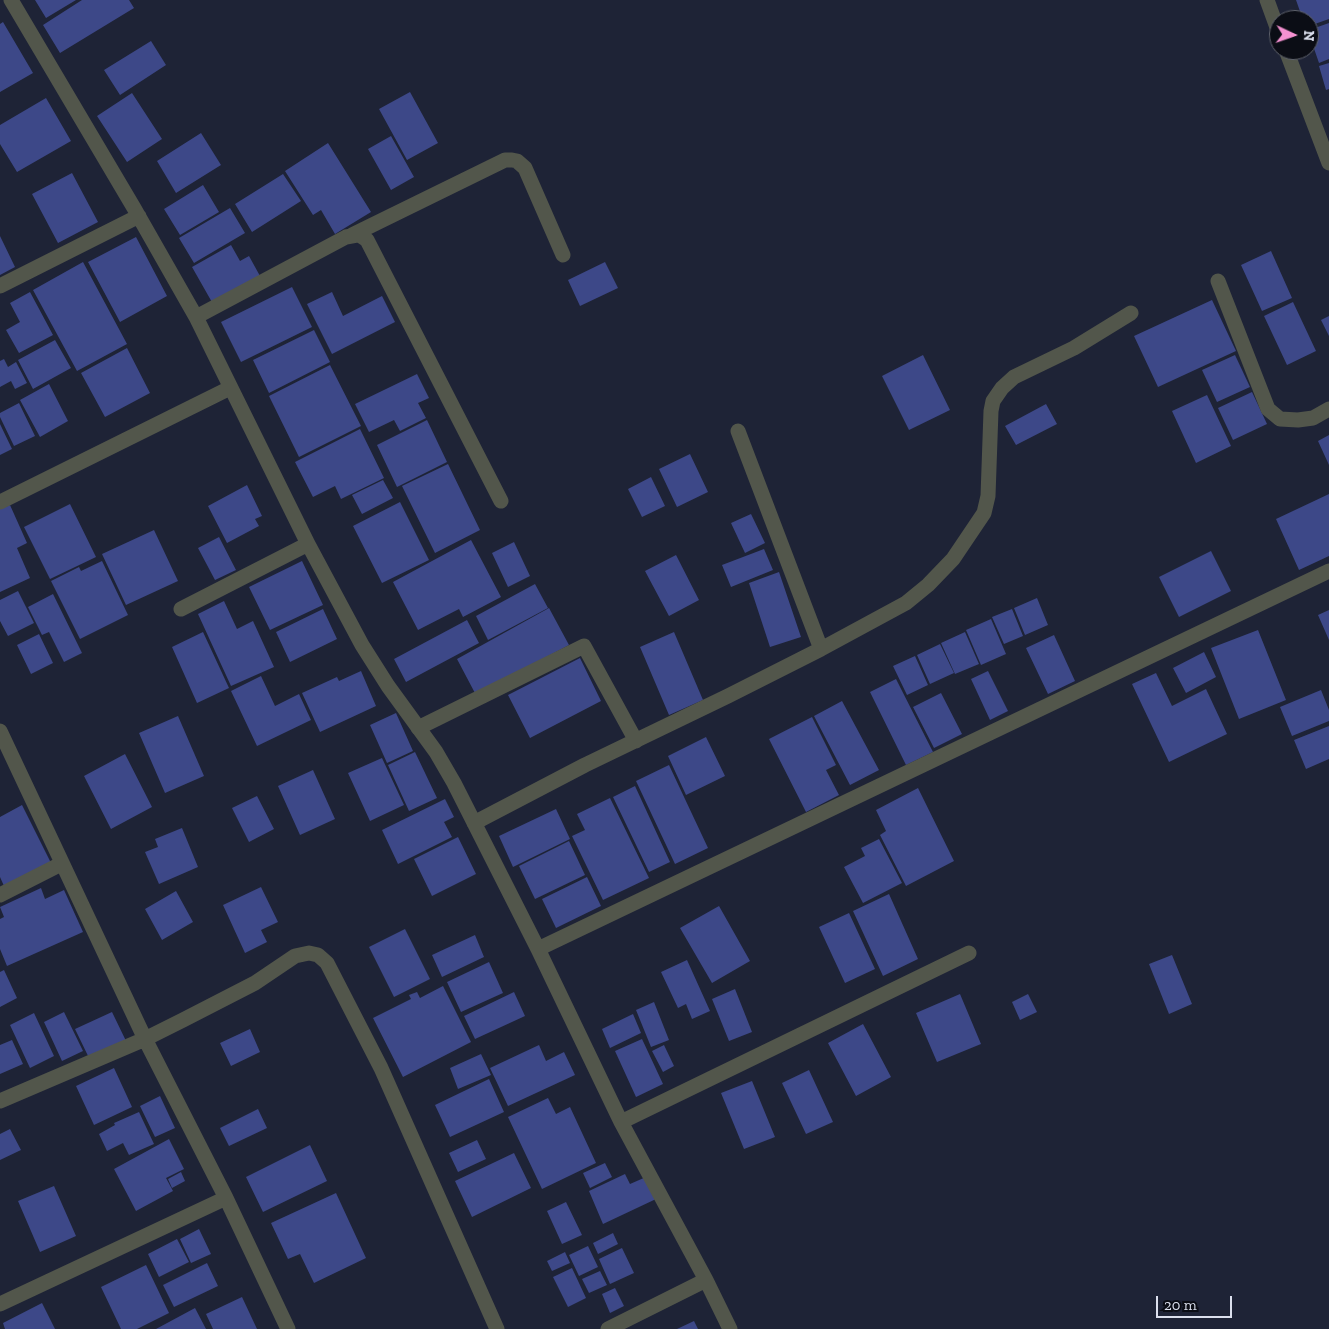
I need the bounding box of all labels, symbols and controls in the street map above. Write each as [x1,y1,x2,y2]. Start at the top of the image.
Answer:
north arrow [1269,10,1319,60]
text: N [1300,30,1317,42]
scale bar [1159,1286,1235,1318]
text: 20 m [1164,1296,1197,1314]

